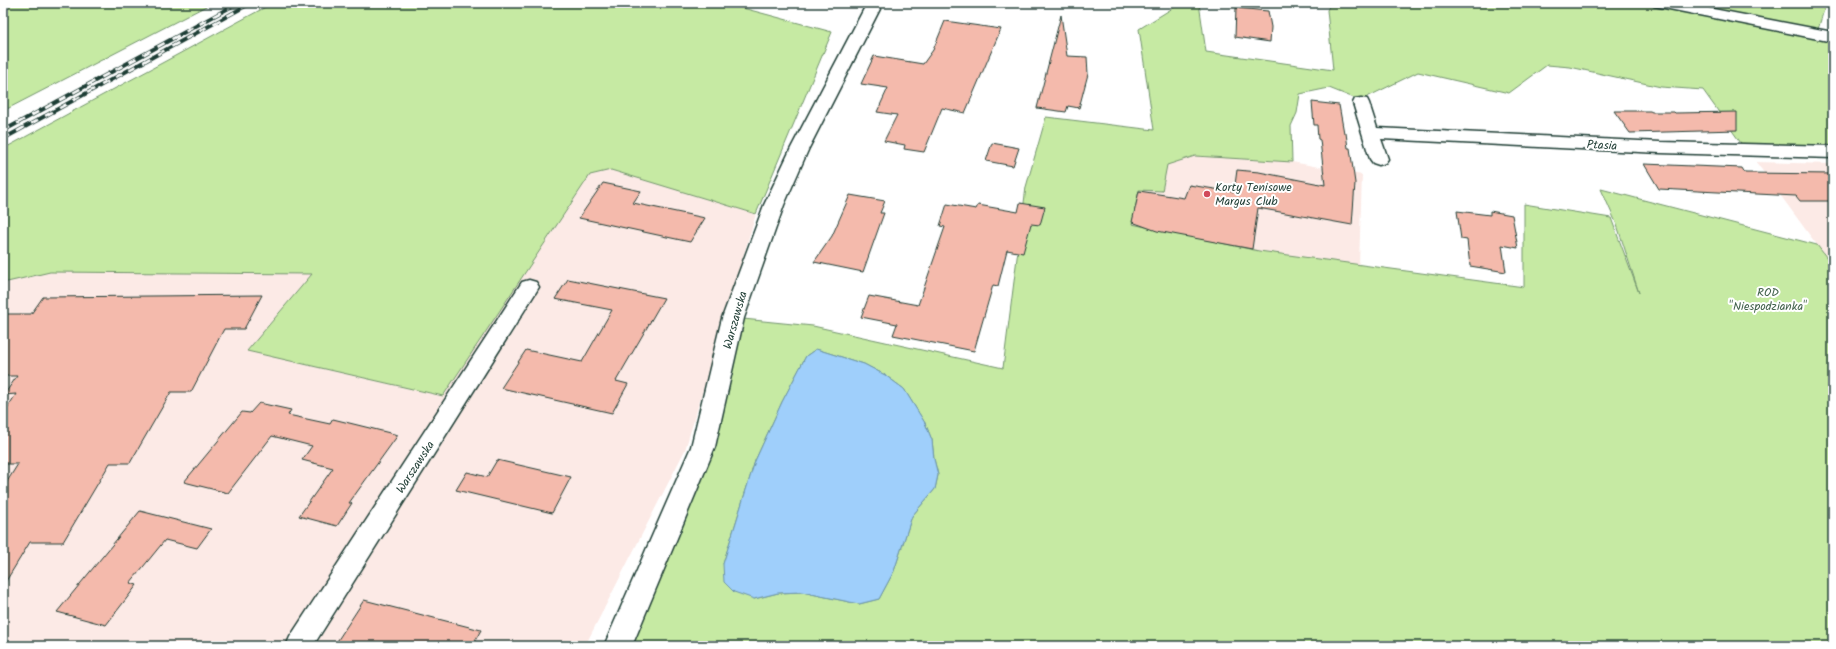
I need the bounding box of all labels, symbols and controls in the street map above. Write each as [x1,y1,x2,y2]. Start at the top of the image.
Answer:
street label: Ptasia [1586,135,1618,156]
place label: Korty Tenisowe Margus Club [1215,178,1292,211]
marker: Korty Tenisowe Margus Club [1202,189,1212,199]
park label: ROD "Niespodzianka" [1729,283,1807,316]
street label: Warszawska [718,289,753,351]
street label: Warszawska [391,437,440,497]

